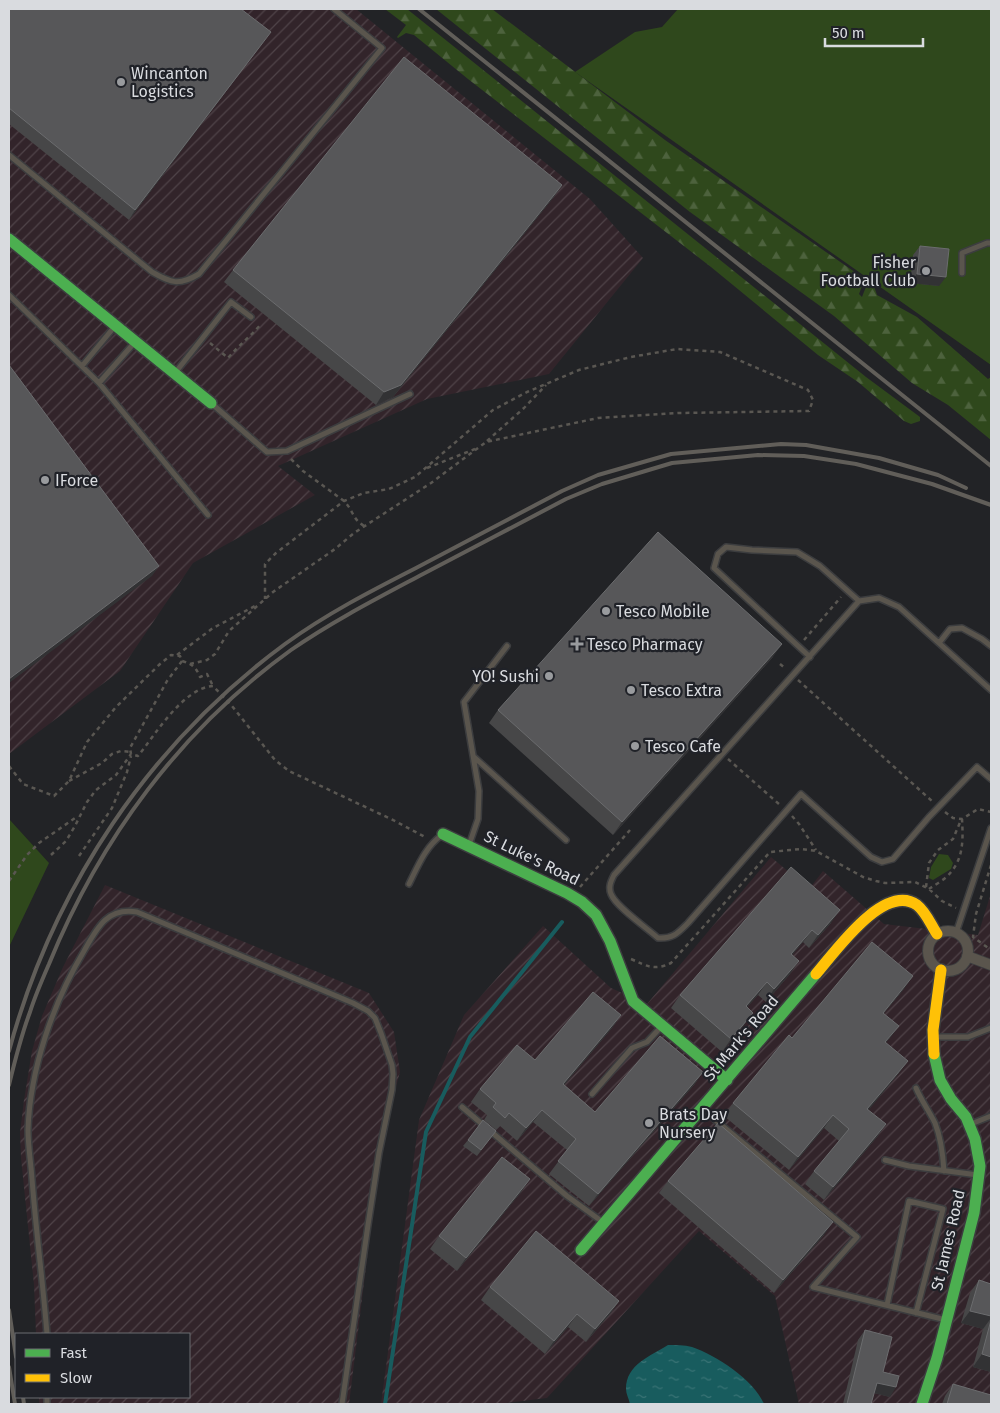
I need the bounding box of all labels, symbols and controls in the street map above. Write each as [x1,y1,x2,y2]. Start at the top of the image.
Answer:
scale bar [825,15,922,47]
text: 50 m [832,24,865,42]
place label: Wincanton Logistics [131,64,208,101]
marker: Wincanton Logistics [115,76,127,88]
place label: Fisher Football Club [820,253,917,290]
marker: Fisher Football Club [920,265,932,277]
place label: IForce [55,471,98,490]
marker: IForce [39,474,51,486]
place label: Tesco Mobile [616,602,710,621]
marker: Tesco Mobile [600,605,612,617]
place label: Tesco Pharmacy [587,635,703,654]
marker: Tesco Pharmacy [571,638,583,650]
place label: YO! Sushi [472,667,539,686]
marker: YO! Sushi [543,670,555,682]
place label: Tesco Extra [641,681,722,700]
marker: Tesco Extra [625,684,637,696]
place label: Tesco Cafe [645,737,721,756]
marker: Tesco Cafe [629,740,641,752]
street label: St Luke's Road [481,827,583,889]
street label: St Mark's Road [700,991,782,1085]
place label: Brats Day Nursery [659,1105,727,1142]
marker: Brats Day Nursery [643,1117,655,1129]
street label: St James Road [927,1188,969,1292]
legend [15,1333,190,1398]
text: Fast [60,1344,87,1362]
text: Slow [60,1369,92,1387]

